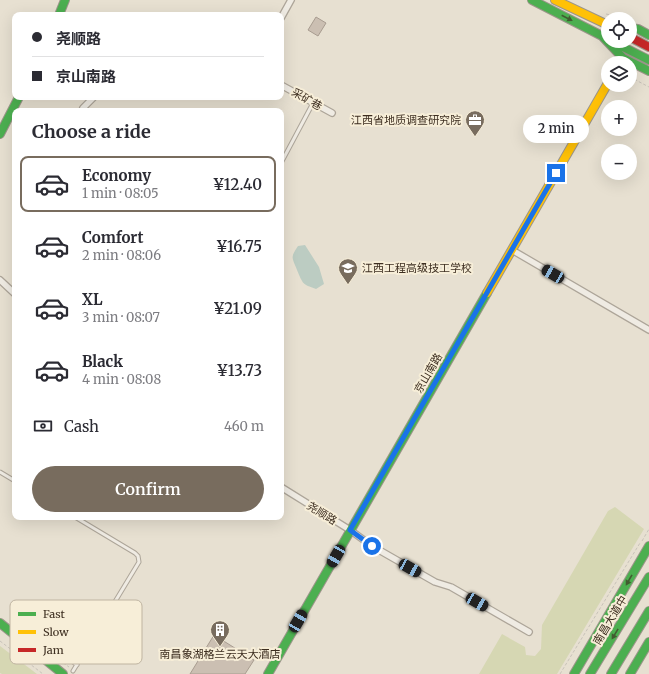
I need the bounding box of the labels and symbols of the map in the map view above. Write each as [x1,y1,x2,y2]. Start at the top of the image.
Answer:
one-way arrow [561,15,572,21]
street label: 采矿巷 [289,85,325,113]
office icon: 江西省地质调查研究院 [464,109,486,137]
place label: 江西省地质调查研究院 [351,113,461,127]
callout: 2 min [523,115,589,143]
route end [547,164,565,182]
school or university icon: 江西工程高级技工学校 [337,257,359,285]
place label: 江西工程高级技工学校 [362,261,472,275]
car [540,263,566,285]
street label: 京山南路 [411,350,445,396]
street label: 尧顺路 [304,498,340,528]
route start [363,537,381,555]
car [325,543,347,569]
car [397,557,423,579]
one-way arrow [626,574,633,586]
car [464,591,490,613]
street label: 南昌大道中 [590,593,630,647]
legend [10,600,142,664]
text: Fast [43,607,66,621]
car [287,608,309,634]
building icon: 南昌象湖格兰云天大酒店 [209,619,231,647]
text: Slow [43,625,69,639]
one-way arrow [611,628,618,640]
text: Jam [42,643,64,657]
place label: 南昌象湖格兰云天大酒店 [160,647,281,661]

